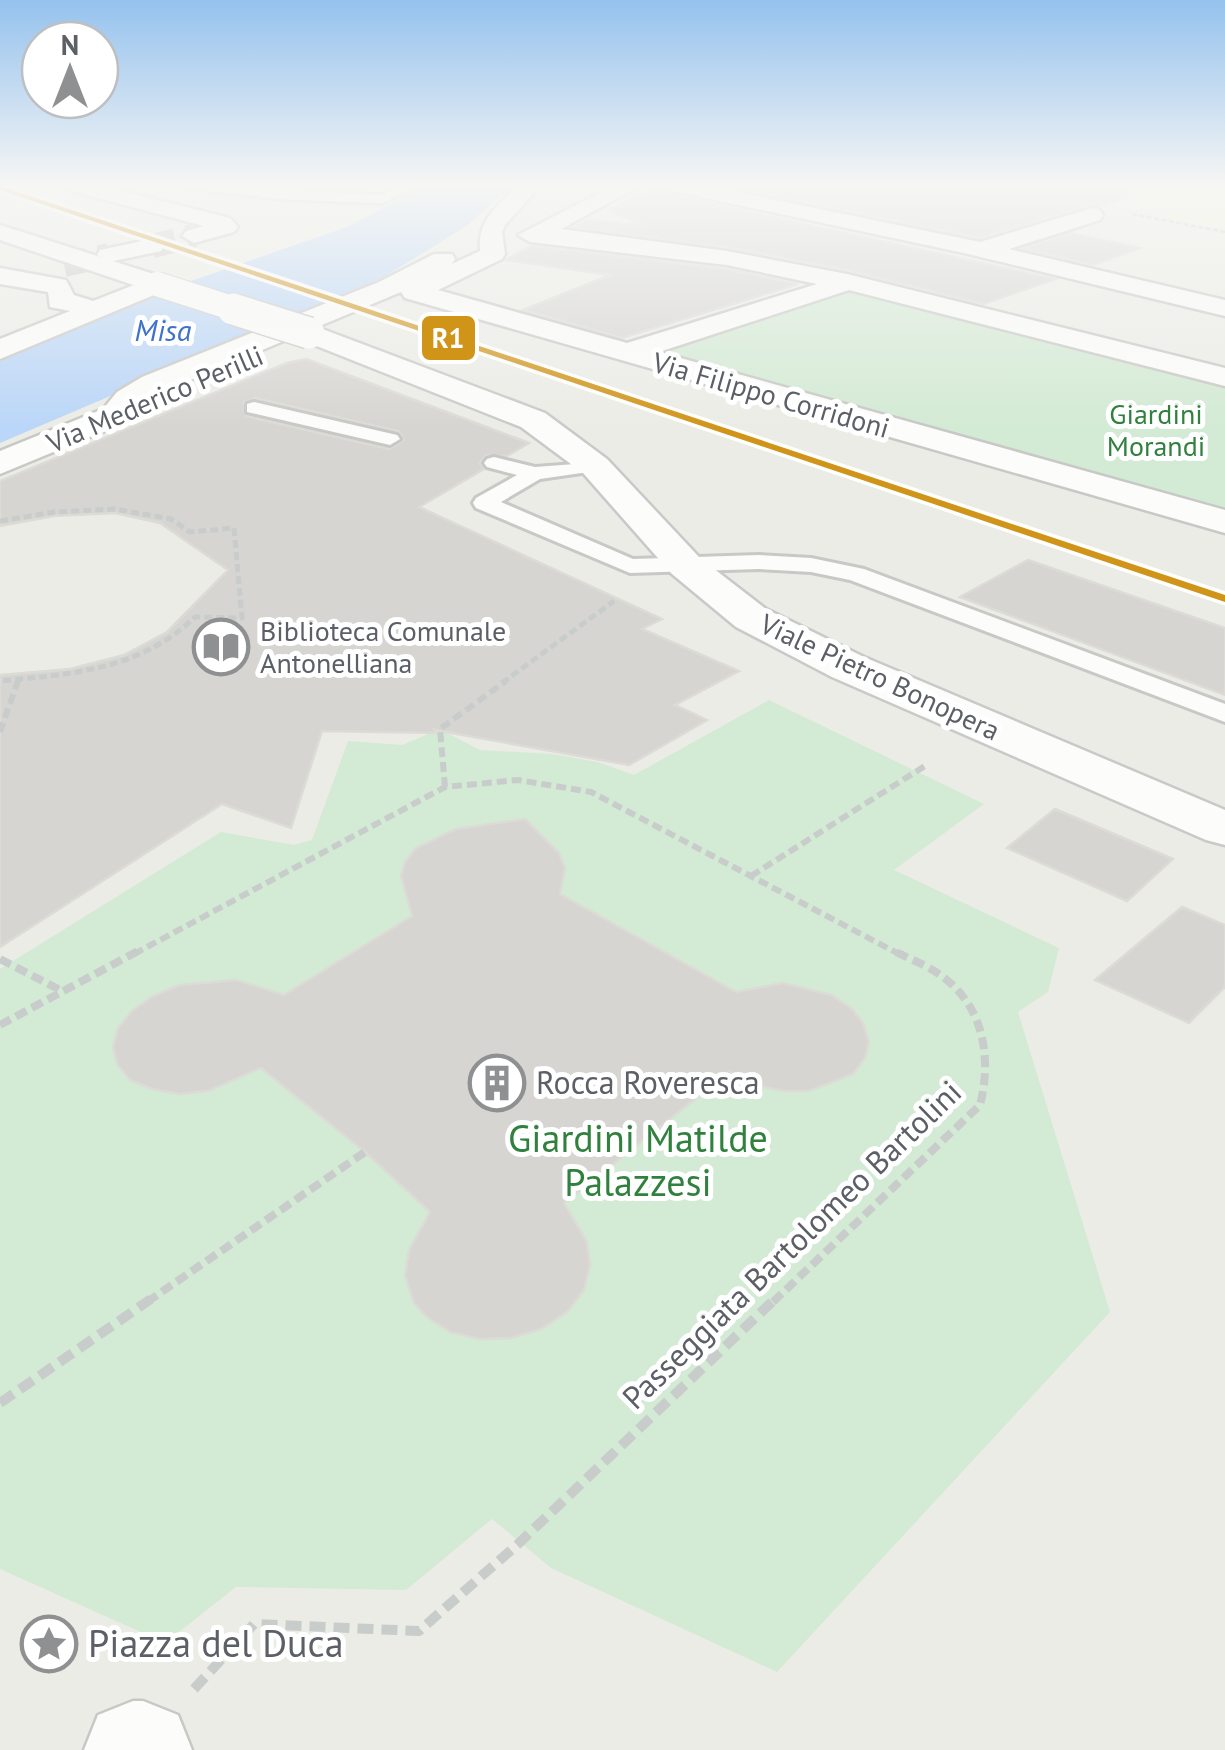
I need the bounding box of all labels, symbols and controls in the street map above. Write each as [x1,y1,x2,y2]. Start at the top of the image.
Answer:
north arrow [20,20,120,120]
text: N [61,26,79,63]
water label: Misa [135,310,192,349]
line badge: R1 [420,314,477,362]
text: R1 [432,319,464,356]
street label: Via Mederico Perilli [40,336,269,461]
street label: Via Filippo Corridoni [647,343,894,446]
park label: Giardini Morandi [1107,395,1205,464]
street label: Viale Pietro Bonopera [753,604,1006,748]
place label: Biblioteca Comunale Antonelliana [260,612,506,681]
library icon: Biblioteca Comunale Antonelliana [191,617,251,677]
building icon: Rocca Roveresca [467,1053,527,1113]
place label: Rocca Roveresca [536,1061,760,1103]
street label: Passeggiata Bartolomeo Bartolini [613,1071,970,1418]
park label: Giardini Matilde Palazzesi [508,1113,768,1206]
place icon: Piazza del Duca [19,1614,79,1674]
place label: Piazza del Duca [88,1618,344,1667]

